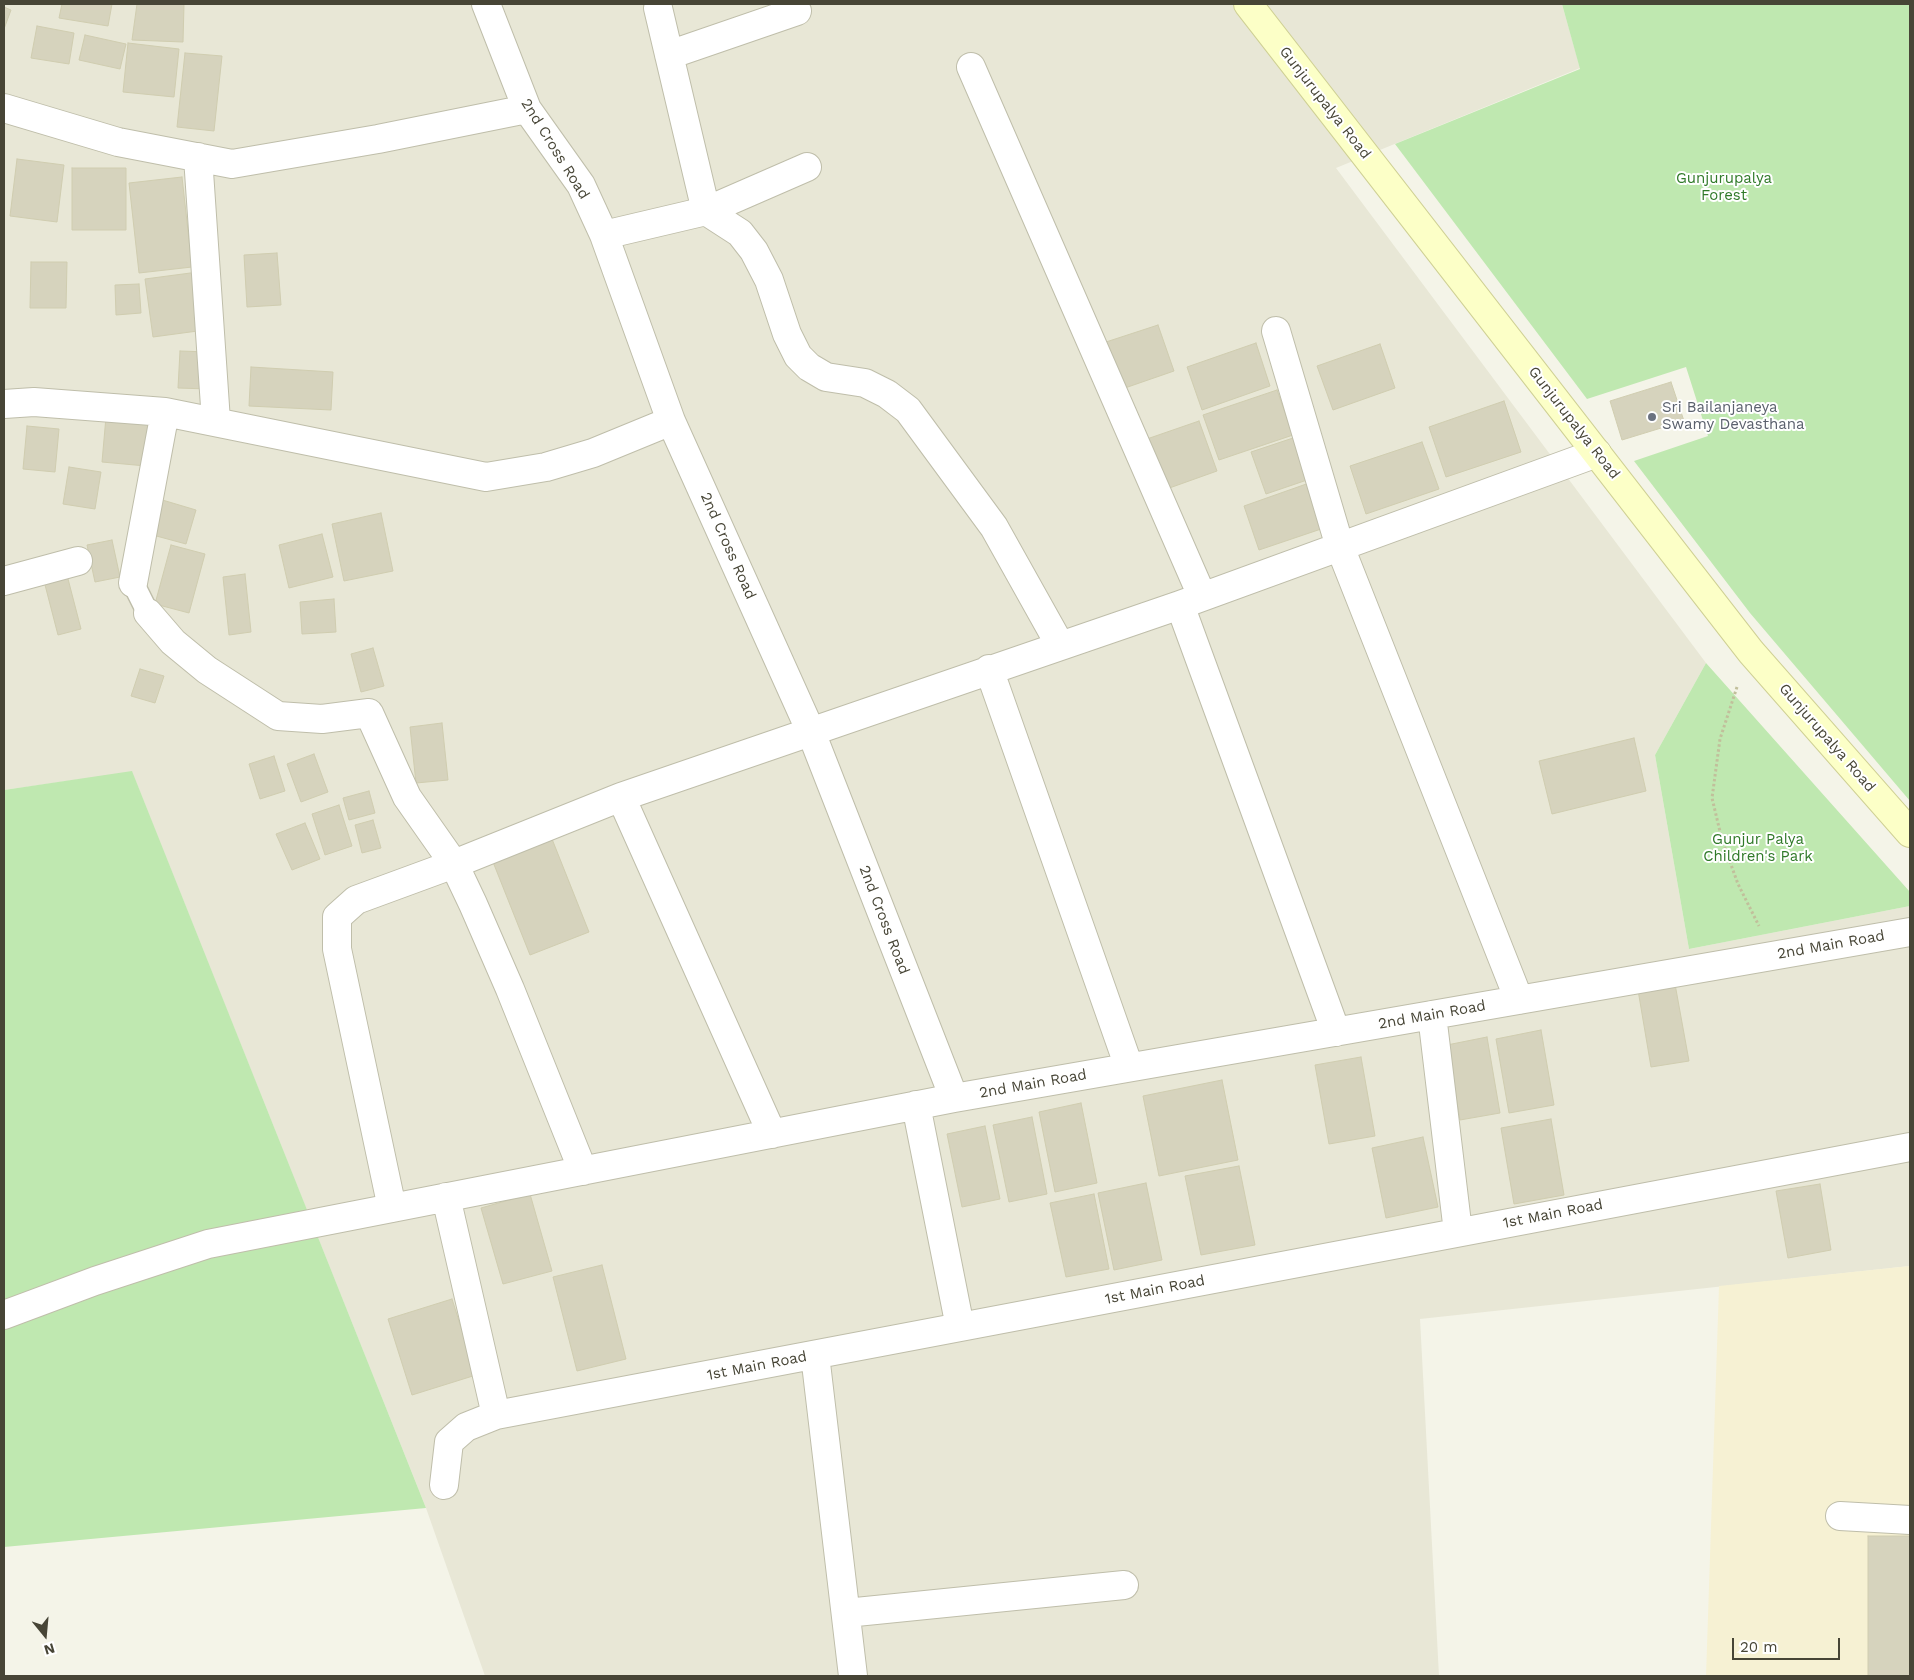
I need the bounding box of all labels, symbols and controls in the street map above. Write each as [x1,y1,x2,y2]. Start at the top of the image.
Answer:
street label: Gunjurupalya Road [1275,43,1375,163]
street label: 2nd Cross Road [517,95,593,203]
park label: Gunjurupalya Forest [1676,170,1772,205]
street label: Gunjurupalya Road [1524,363,1624,483]
place label: Sri Bailanjaneya Swamy Devasthana [1662,399,1805,434]
marker: Sri Bailanjaneya Swamy Devasthana [1646,411,1658,423]
street label: 2nd Cross Road [696,490,760,602]
street label: Gunjurupalya Road [1775,680,1879,796]
park label: Gunjur Palya Children's Park [1703,831,1813,866]
street label: 2nd Cross Road [855,863,913,977]
street label: 2nd Main Road [1776,927,1886,963]
street label: 2nd Main Road [1377,997,1487,1033]
street label: 2nd Main Road [978,1066,1088,1102]
street label: 1st Main Road [1502,1195,1604,1233]
street label: 1st Main Road [1104,1271,1206,1309]
street label: 1st Main Road [706,1347,808,1385]
north arrow [20,1610,70,1660]
scale bar [1734,1628,1842,1660]
text: 20 m [1740,1638,1778,1656]
text: N [42,1640,57,1659]

